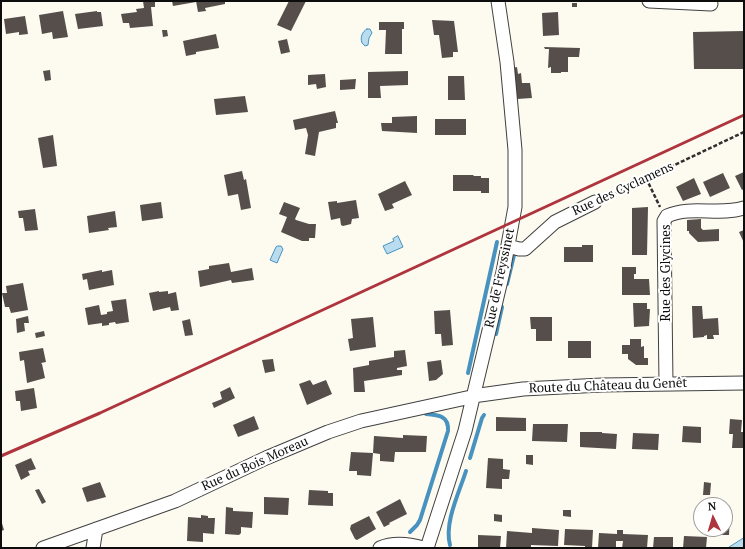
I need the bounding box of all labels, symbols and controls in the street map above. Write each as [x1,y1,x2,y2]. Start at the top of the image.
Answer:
street label: Rue des Cyclamens [570,159,676,219]
street label: Rue des Glycines [658,224,674,322]
street label: Rue de Freyssinet [482,227,518,329]
street label: Route du Château du Genêt [528,375,688,397]
street label: Rue du Bois Moreau [199,433,311,495]
north arrow [693,497,733,537]
text: N [707,499,717,513]

